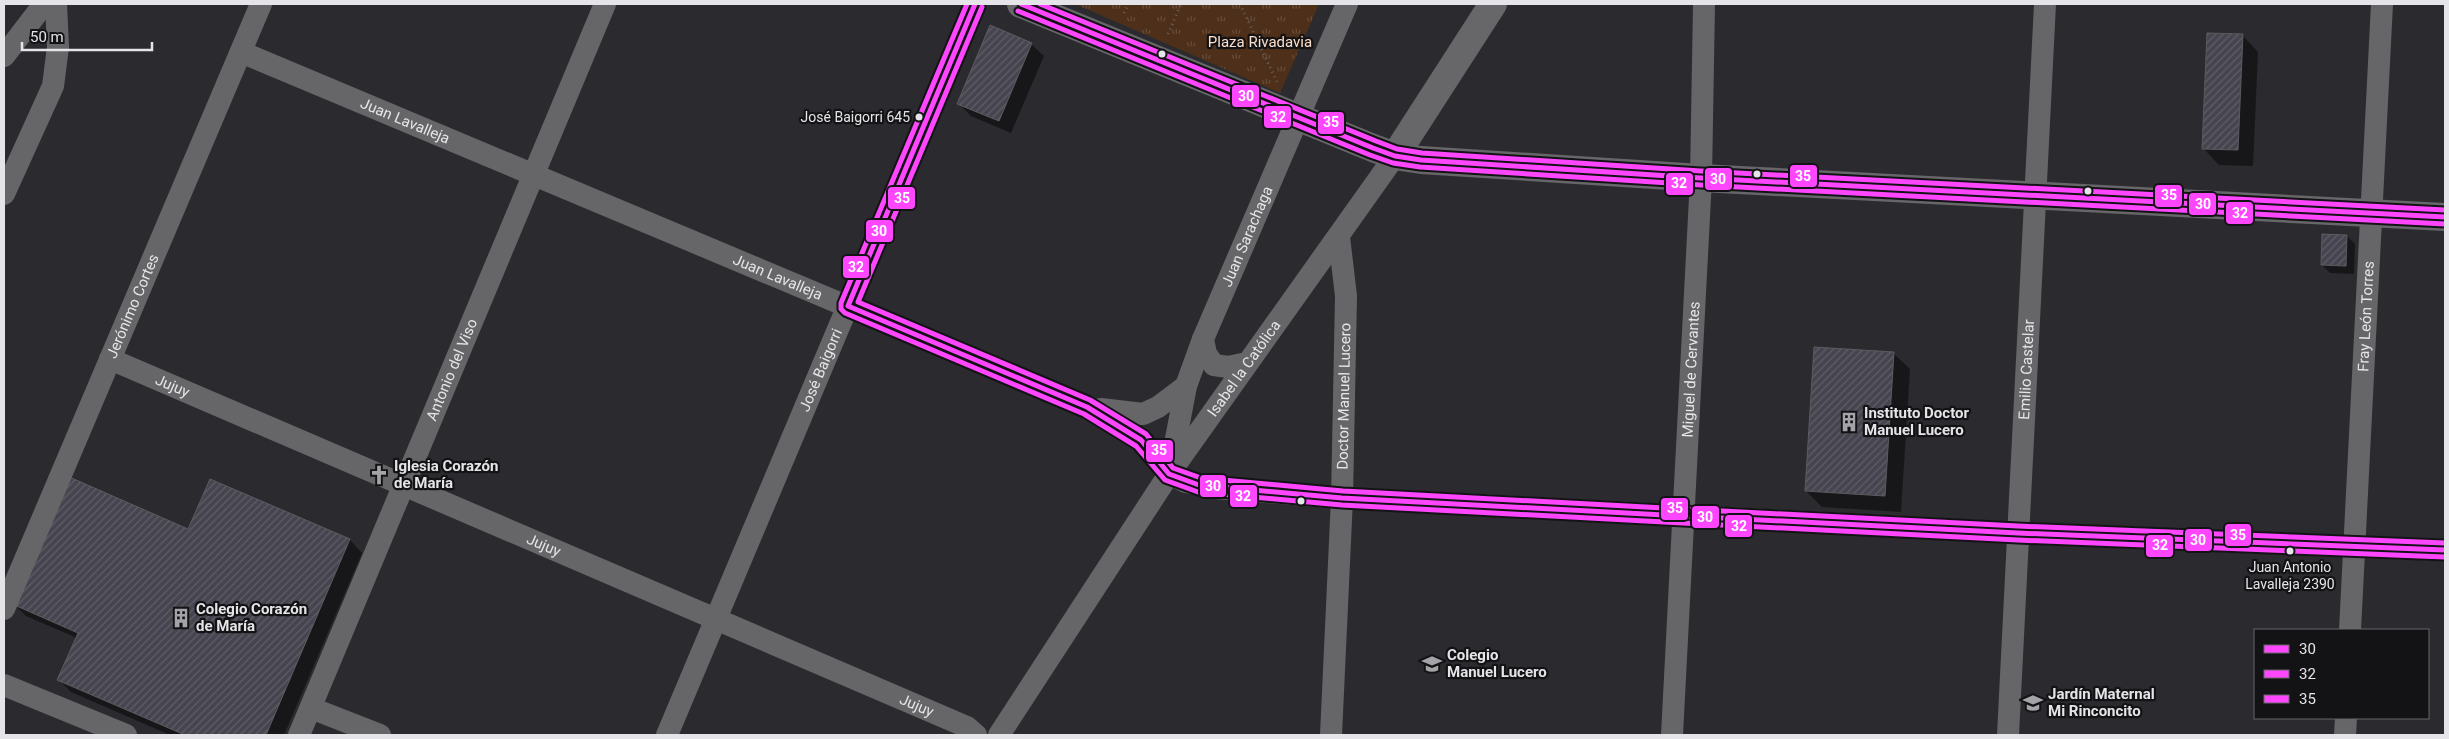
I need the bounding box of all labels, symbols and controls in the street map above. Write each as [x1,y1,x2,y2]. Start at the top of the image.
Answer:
scale bar [22,20,152,52]
text: 50 m [30,28,64,46]
park label: Plaza Rivadavia [1208,33,1312,51]
unlabelled marker [1157,49,1167,59]
line badge: 30 [1231,84,1260,108]
text: 30 [1238,88,1254,104]
street label: Juan Lavalleja [358,94,453,148]
line badge: 32 [1263,105,1292,129]
place label: José Baigorri 645 [801,109,910,125]
text: 32 [1270,109,1286,125]
line badge: 35 [1317,111,1345,135]
marker: José Baigorri 645 [914,112,924,122]
text: 35 [1323,114,1339,130]
line badge: 35 [1789,164,1818,188]
line badge: 30 [1704,167,1733,191]
text: 35 [1795,168,1811,184]
unlabelled marker [1752,169,1762,179]
text: 30 [1710,171,1726,187]
line badge: 32 [1665,172,1694,196]
text: 32 [1671,175,1687,191]
street label: Juan Sarachaga [1218,183,1277,289]
line badge: 35 [2154,184,2183,208]
line badge: 35 [887,186,916,210]
unlabelled marker [2083,186,2093,196]
text: 35 [2161,187,2177,203]
text: 35 [894,190,910,206]
line badge: 30 [2188,192,2217,216]
text: 30 [2195,196,2211,212]
line badge: 32 [2225,201,2254,225]
text: 32 [2232,205,2248,221]
line badge: 30 [865,219,894,243]
text: 30 [871,223,887,239]
street label: Juan Lavalleja [730,250,825,304]
street label: Jerónimo Cortes [103,251,163,361]
line badge: 32 [842,255,870,279]
text: 32 [848,259,864,275]
street label: Fray León Torres [2354,261,2378,372]
street label: Miguel de Cervantes [1679,301,1704,438]
street label: Antonio del Viso [423,316,481,423]
street label: Isabel la Católica [1204,317,1284,420]
street label: Emilio Castelar [2015,319,2038,420]
street label: Doctor Manuel Lucero [1334,323,1354,470]
street label: José Baigorri [795,326,846,414]
street label: Jujuy [153,371,192,401]
place label: Instituto Doctor Manuel Lucero [1864,404,1969,439]
building icon: Instituto Doctor Manuel Lucero [1838,411,1860,433]
line badge: 35 [1145,439,1174,463]
text: 35 [1151,442,1167,458]
place label: Iglesia Corazón de María [394,457,498,492]
church icon: Iglesia Corazón de María [368,464,390,486]
line badge: 30 [1199,474,1227,498]
text: 30 [1205,478,1221,494]
line badge: 32 [1229,484,1258,508]
text: 32 [1235,488,1251,504]
unlabelled marker [1296,496,1306,506]
line badge: 35 [1660,497,1689,521]
text: 35 [1667,500,1683,516]
line badge: 30 [1691,505,1720,529]
text: 30 [1697,509,1713,525]
line badge: 32 [1724,514,1753,538]
text: 32 [1731,518,1747,534]
line badge: 35 [2224,523,2252,547]
text: 35 [2230,527,2246,543]
line badge: 30 [2184,528,2213,552]
street label: Jujuy [524,530,564,561]
text: 30 [2190,532,2206,548]
line badge: 32 [2145,534,2174,558]
text: 32 [2152,537,2168,553]
marker: Juan Antonio Lavalleja 2390 [2285,546,2295,556]
place label: Juan Antonio Lavalleja 2390 [2245,559,2335,592]
place label: Colegio Corazón de María [196,600,307,635]
building icon: Colegio Corazón de María [170,607,192,629]
legend [2254,629,2429,719]
text: 30 [2299,640,2316,658]
place label: Colegio Manuel Lucero [1447,646,1547,681]
school or university icon: Colegio Manuel Lucero [1421,653,1443,675]
text: 32 [2299,665,2316,683]
place label: Jardín Maternal Mi Rinconcito [2048,685,2155,720]
street label: Jujuy [897,690,937,721]
text: 35 [2299,690,2316,708]
school or university icon: Jardín Maternal Mi Rinconcito [2022,692,2044,714]

